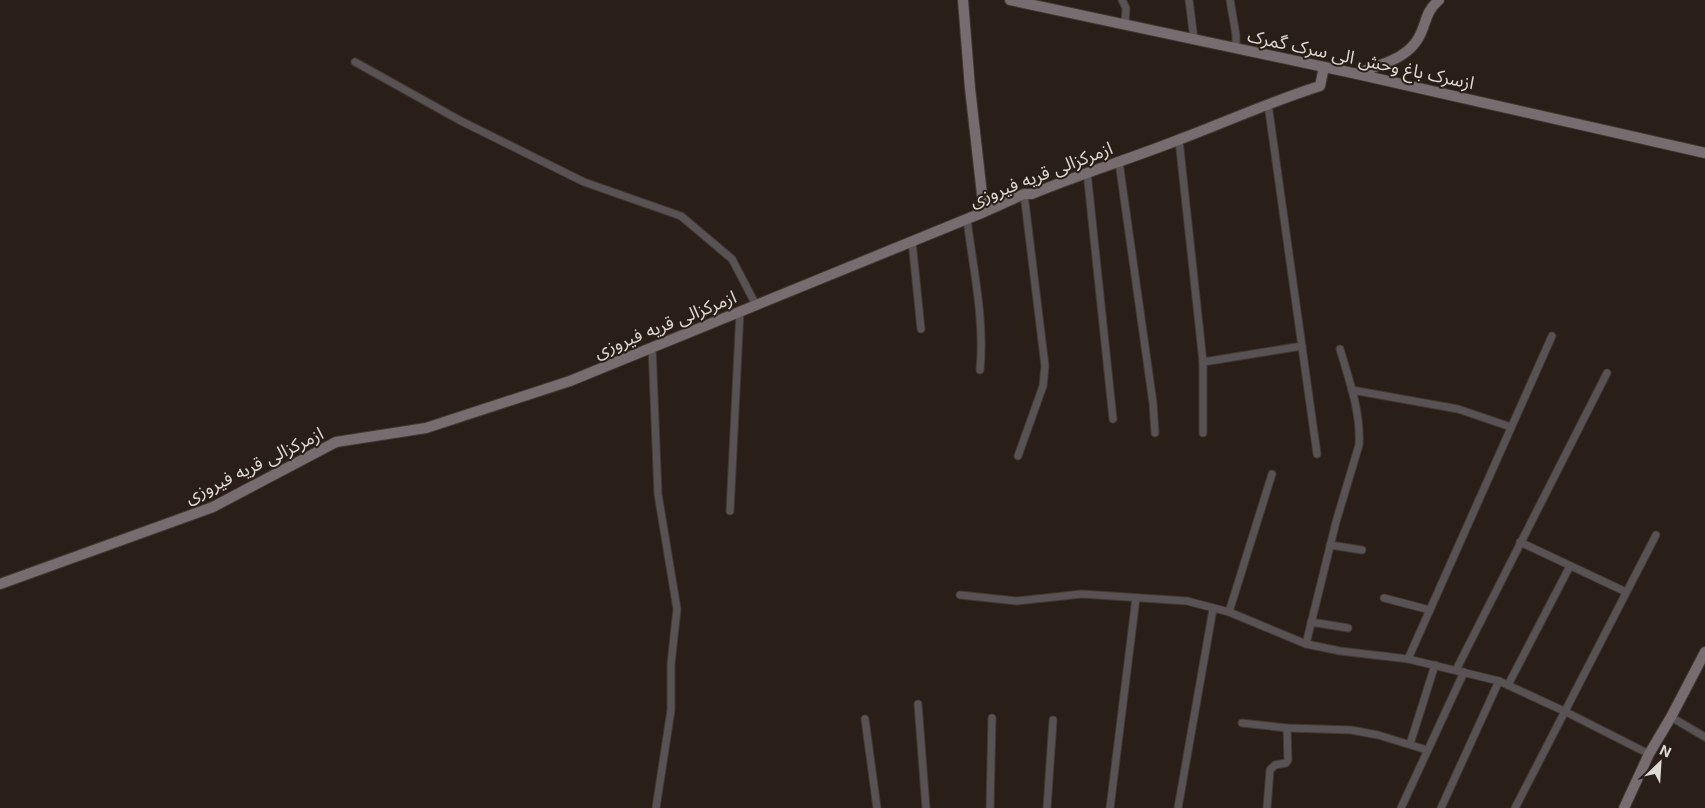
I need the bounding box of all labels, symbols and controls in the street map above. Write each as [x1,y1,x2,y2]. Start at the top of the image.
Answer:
street label: ازسرک باغ وحش الی سرک گمرک [1245,25,1476,97]
street label: ازمرکزالی قریه فیروزی [967,137,1116,212]
street label: ازمرکزالی قریه فیروزی [591,286,740,363]
street label: ازمرکزالی قریه فیروزی [181,422,327,509]
north arrow [1635,738,1685,788]
text: N [1657,741,1674,761]

